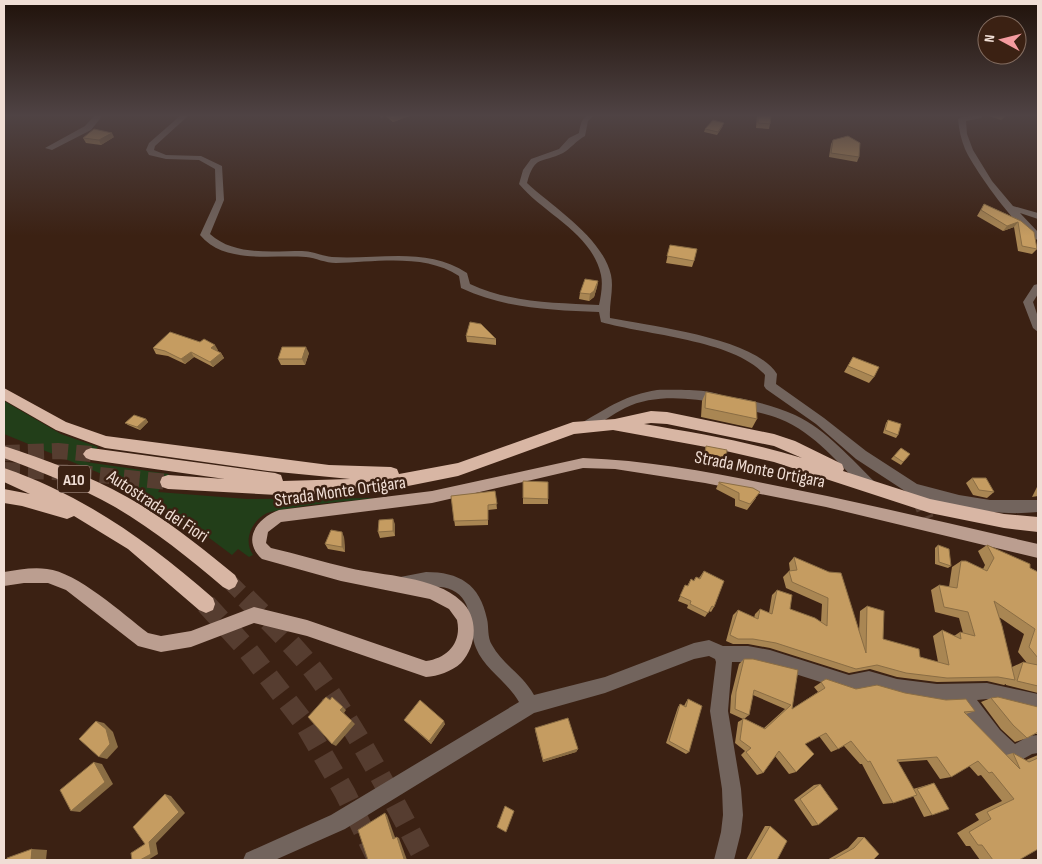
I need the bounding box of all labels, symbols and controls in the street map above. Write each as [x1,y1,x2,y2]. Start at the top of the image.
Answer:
north arrow [977,15,1027,65]
text: N [981,34,998,43]
street label: Strada Monte Ortigara [693,447,827,492]
street label: Autostrada dei Fiori [102,465,212,547]
road number: A10 [58,466,90,492]
street label: Strada Monte Ortigara [273,472,407,511]

